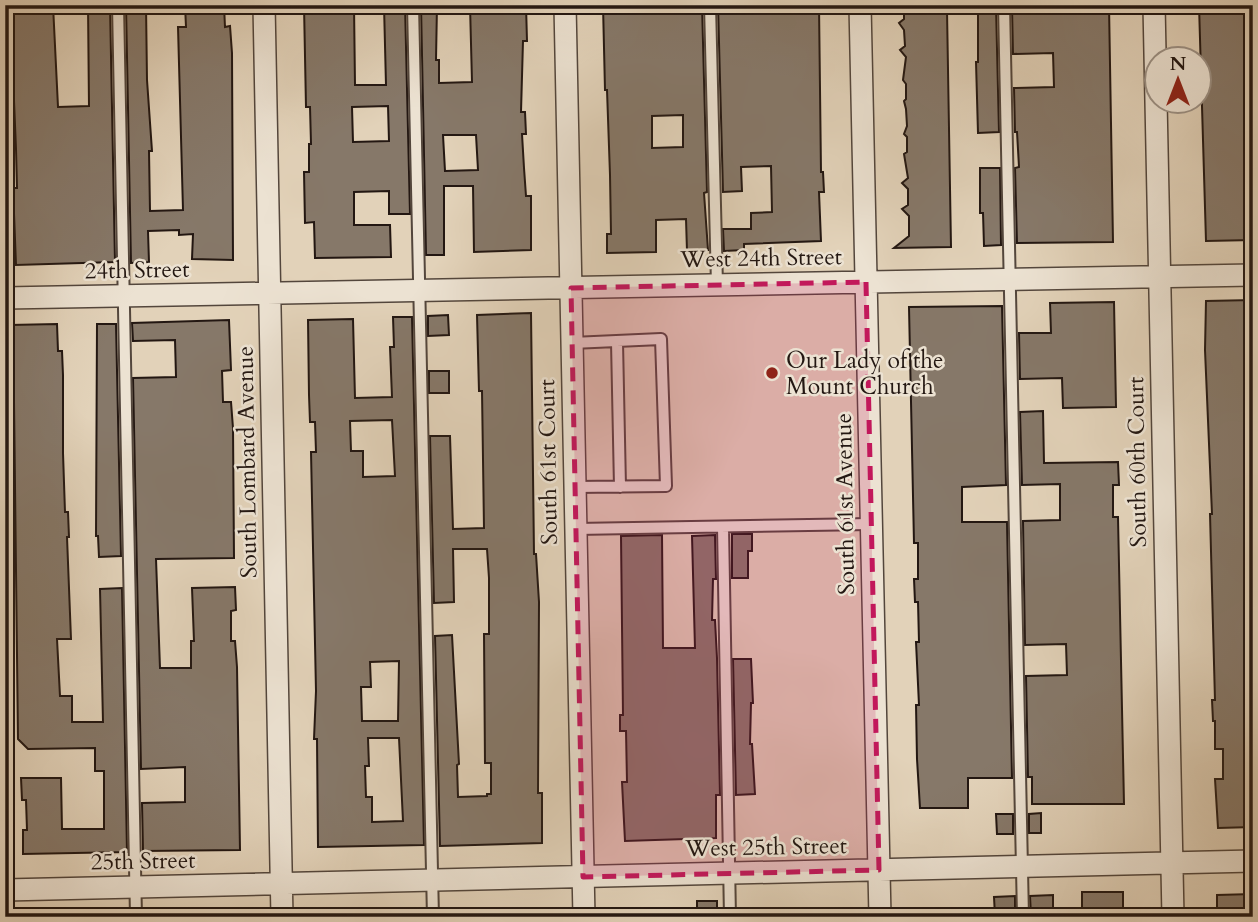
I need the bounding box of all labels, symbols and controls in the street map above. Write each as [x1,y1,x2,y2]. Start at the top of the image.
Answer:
north arrow [1142,46,1212,116]
text: N [1170,51,1187,77]
street label: West 24th Street [679,241,842,275]
street label: 24th Street [84,254,190,286]
place label: Our Lady of the Mount Church [786,345,943,402]
street label: South Lombard Avenue [229,346,265,578]
marker: Our Lady of the Mount Church [764,365,780,381]
street label: South 60th Court [1120,376,1154,548]
street label: South 61st Court [531,379,565,545]
street label: South 61st Avenue [828,413,862,595]
street label: West 25th Street [684,830,847,864]
street label: 25th Street [90,845,196,877]

